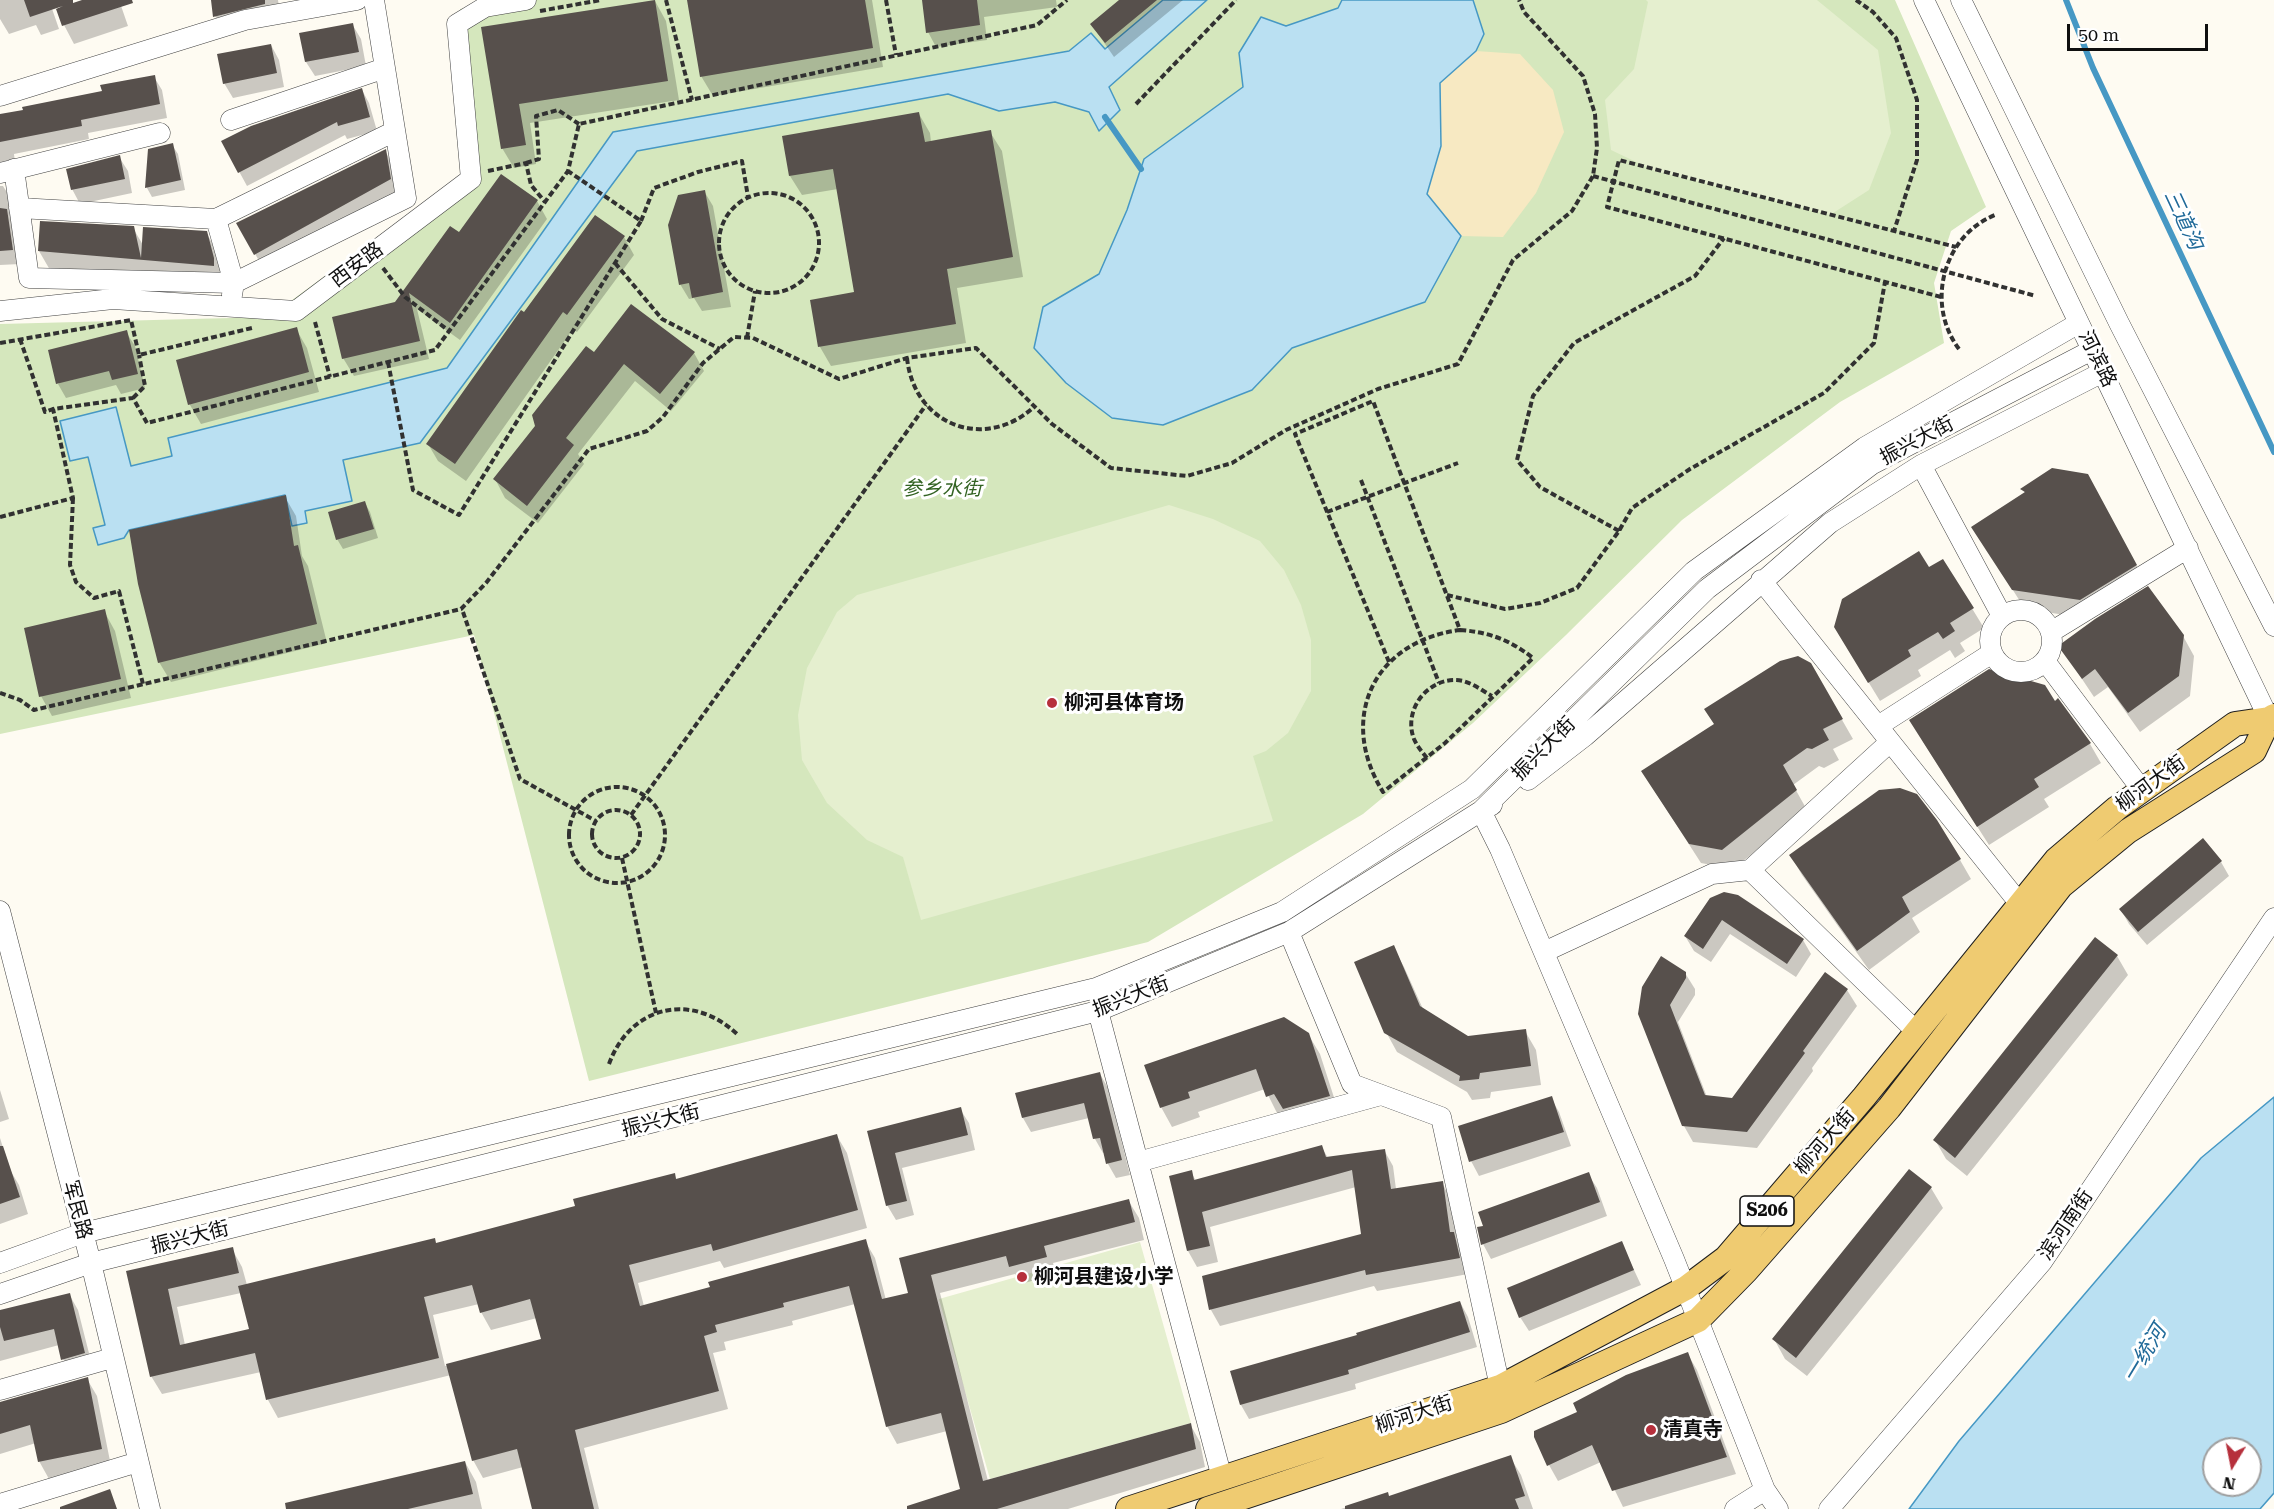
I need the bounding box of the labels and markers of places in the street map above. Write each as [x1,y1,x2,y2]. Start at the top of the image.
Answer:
place label: 柳河县体育场 [1064,691,1184,715]
marker: 柳河县体育场 [1045,696,1059,710]
place label: 柳河县建设小学 [1034,1265,1174,1289]
marker: 柳河县建设小学 [1015,1270,1029,1284]
place label: 清真寺 [1663,1418,1723,1442]
marker: 清真寺 [1644,1423,1658,1437]

